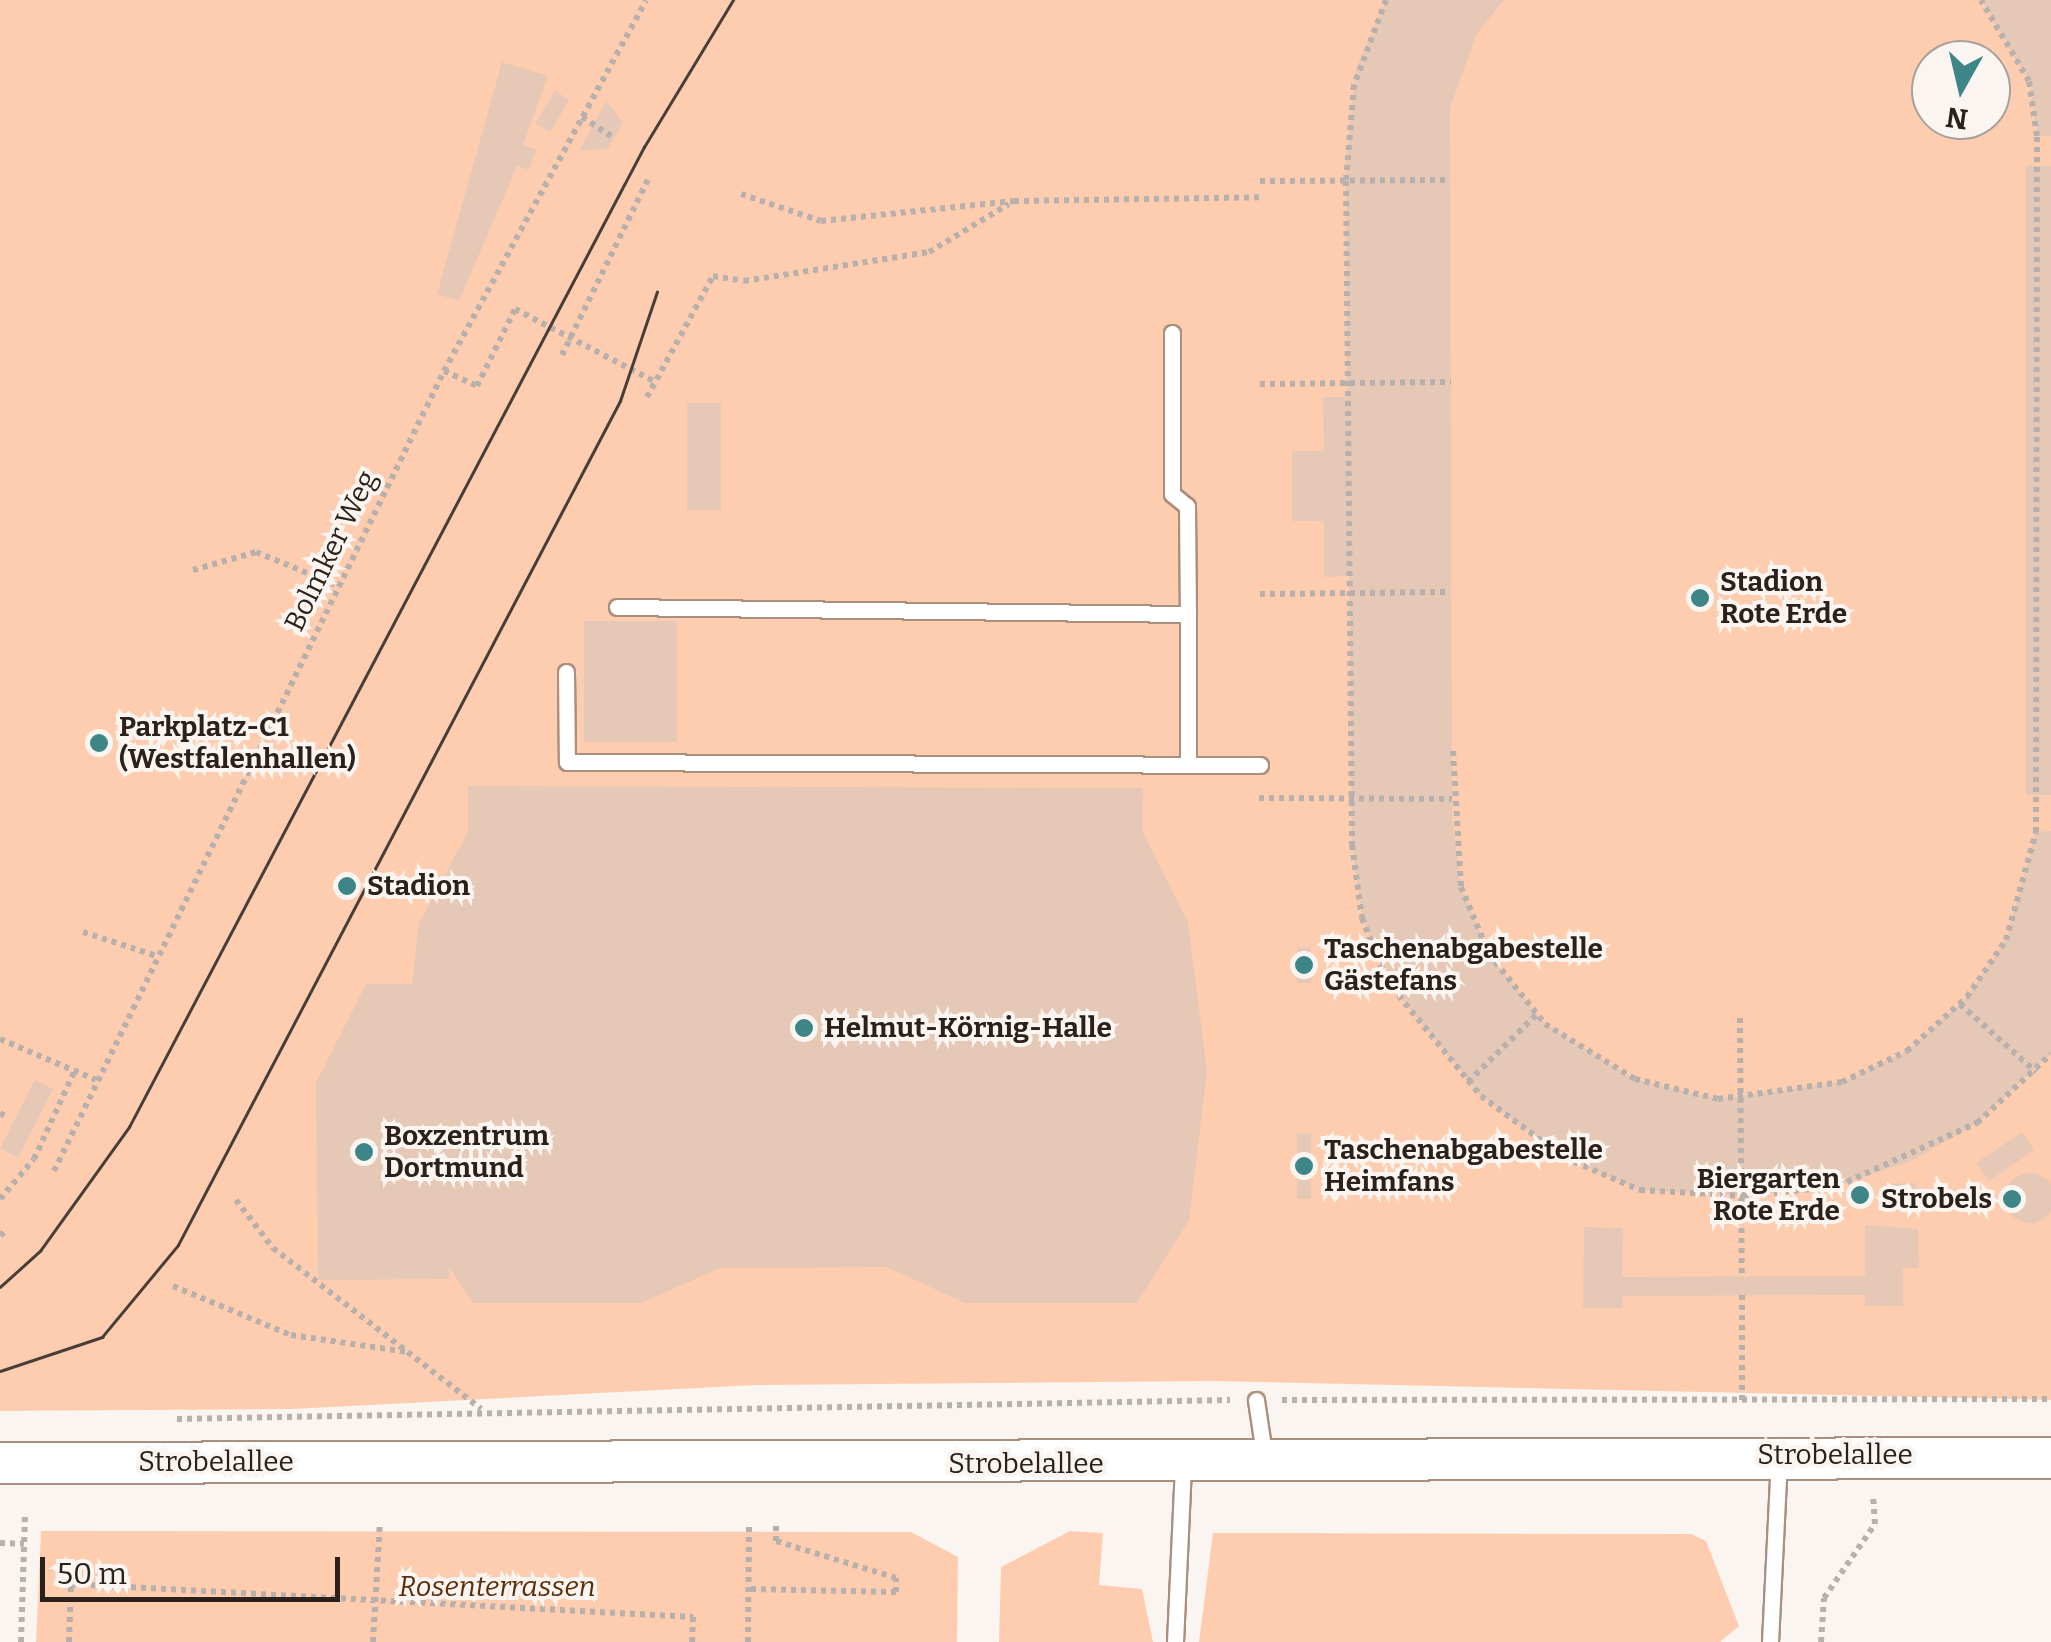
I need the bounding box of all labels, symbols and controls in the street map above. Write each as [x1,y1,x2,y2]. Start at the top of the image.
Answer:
north arrow [1911,40,2011,140]
text: N [1944,100,1970,136]
street label: Bolmker Weg [278,465,384,637]
place label: Stadion Rote Erde [1720,565,1847,631]
marker: Stadion Rote Erde [1689,587,1711,609]
place label: Parkplatz-C1 (Westfalenhallen) [119,710,356,776]
marker: Parkplatz-C1 (Westfalenhallen) [88,732,110,754]
place label: Stadion [367,869,470,903]
marker: Stadion [336,875,358,897]
place label: Taschenabgabestelle Gästefans [1324,932,1603,998]
marker: Taschenabgabestelle Gästefans [1293,954,1315,976]
place label: Helmut-Körnig-Halle [824,1011,1112,1045]
marker: Helmut-Körnig-Halle [793,1017,815,1039]
place label: Boxzentrum Dortmund [384,1119,549,1185]
place label: Taschenabgabestelle Heimfans [1324,1133,1603,1199]
marker: Boxzentrum Dortmund [353,1141,375,1163]
marker: Taschenabgabestelle Heimfans [1293,1155,1315,1177]
place label: Biergarten Rote Erde [1697,1162,1840,1228]
place label: Strobels [1881,1182,1992,1216]
marker: Biergarten Rote Erde [1849,1184,1871,1206]
marker: Strobels [2001,1188,2023,1210]
street label: Strobelallee [1757,1438,1913,1472]
street label: Strobelallee [138,1445,294,1479]
street label: Strobelallee [948,1447,1104,1481]
scale bar [45,1537,345,1599]
text: 50 m [57,1556,127,1592]
park label: Rosenterrassen [398,1570,596,1604]

